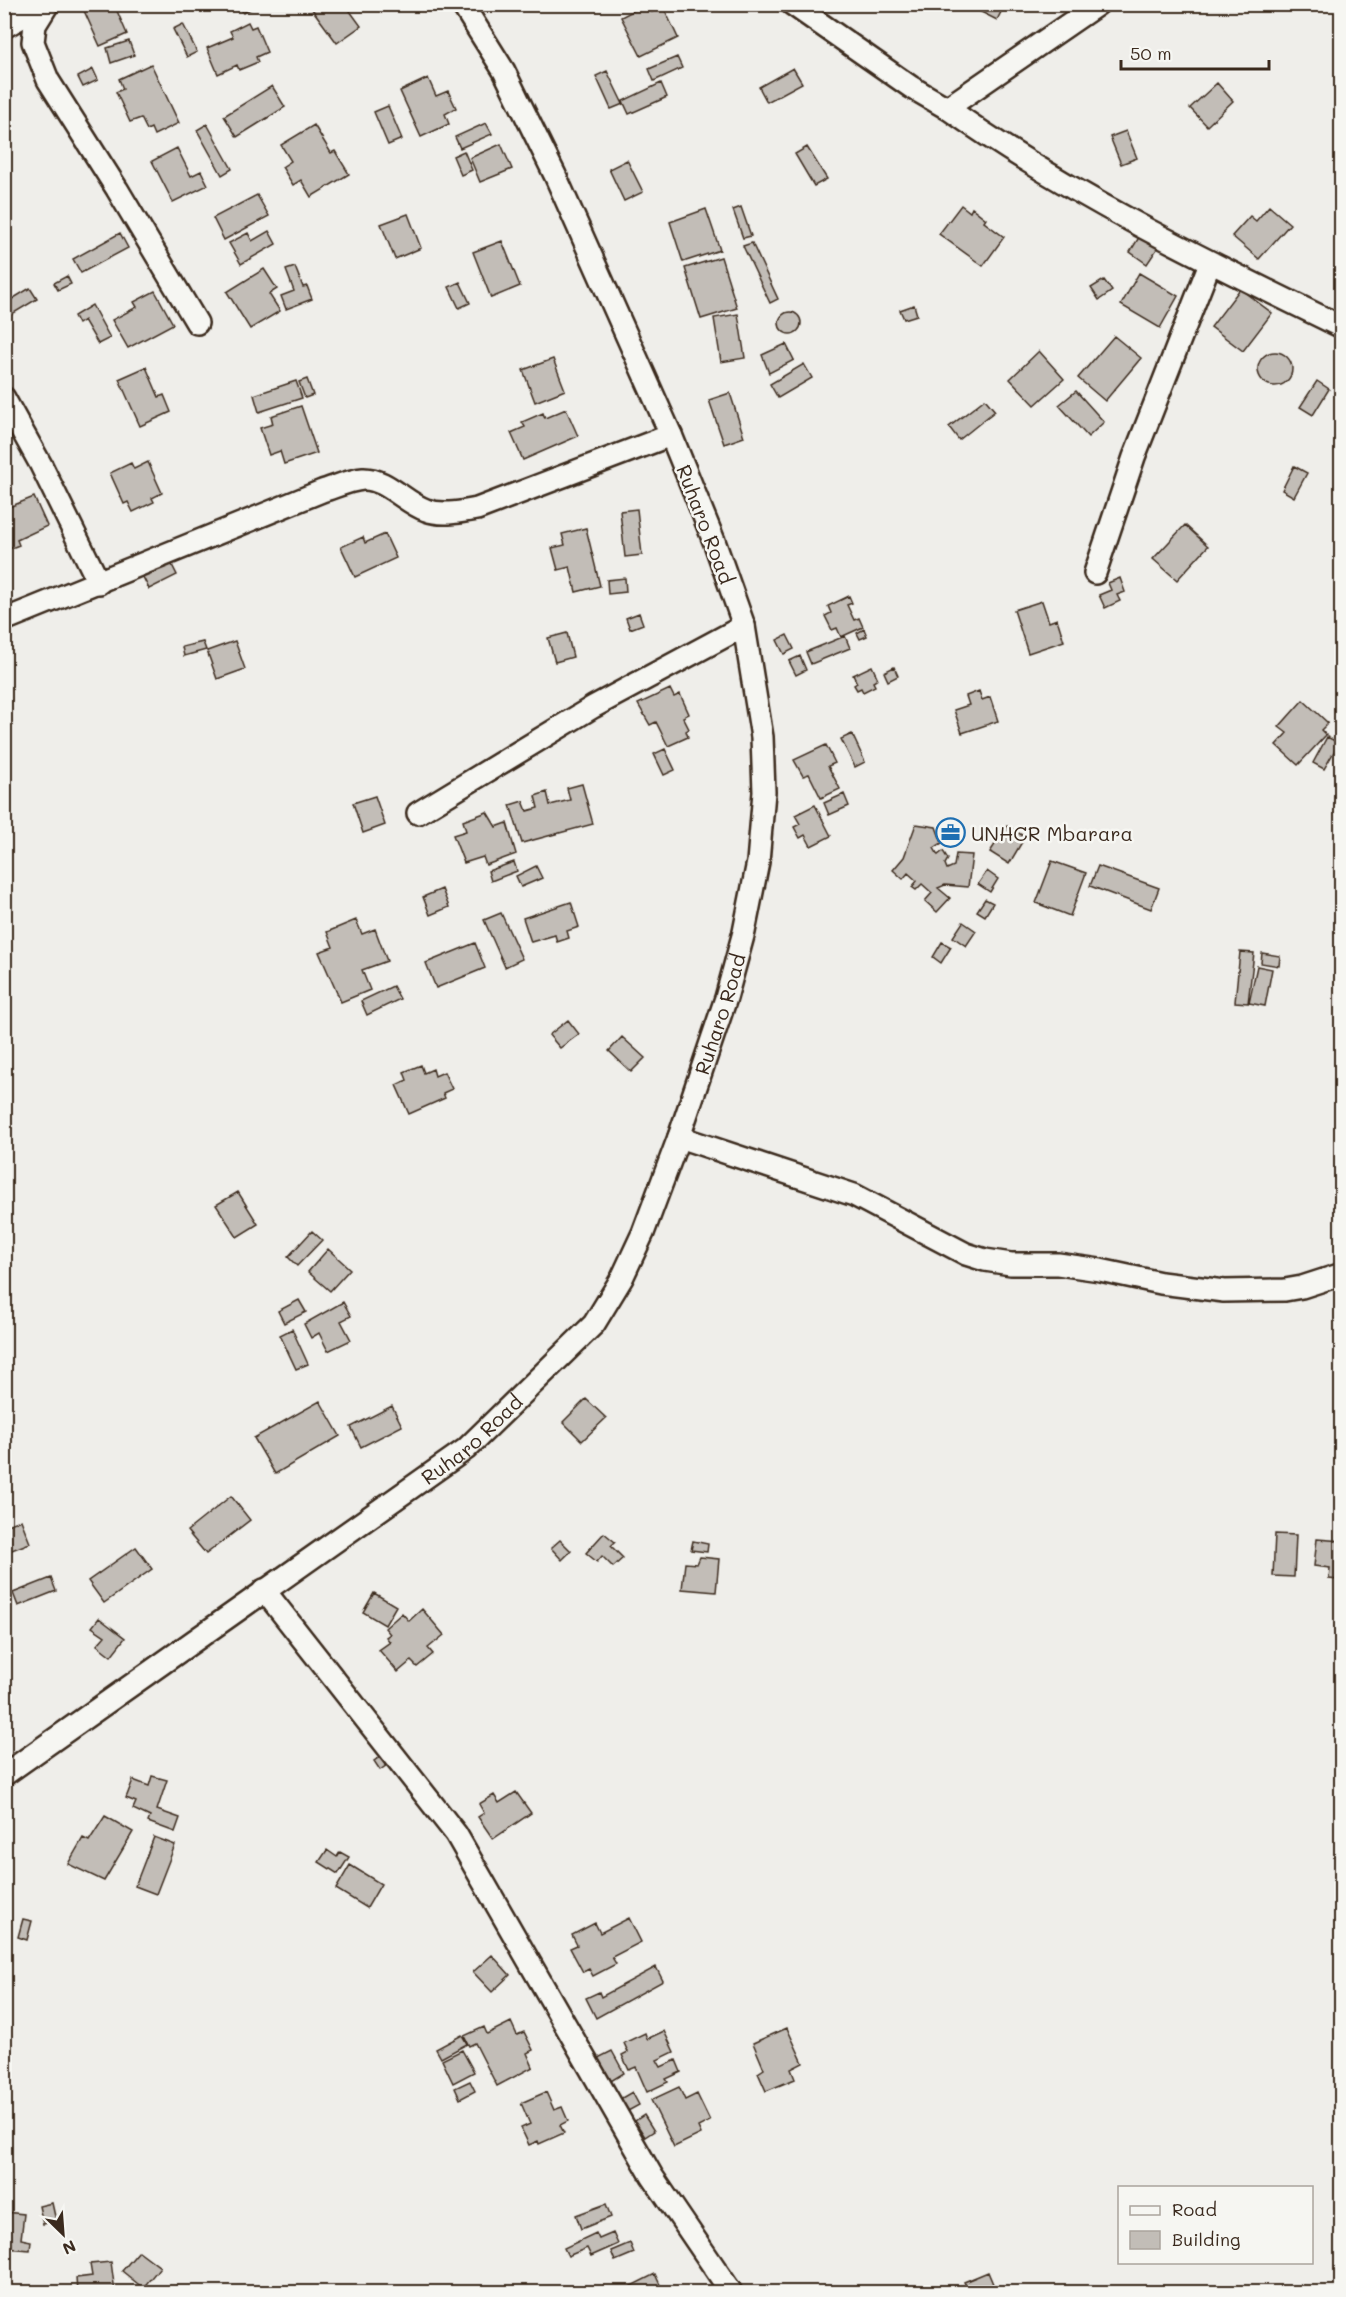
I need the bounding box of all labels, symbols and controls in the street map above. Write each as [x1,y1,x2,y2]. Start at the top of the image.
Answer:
scale bar [1121,33,1270,71]
text: 50 m [1130,41,1172,65]
street label: Ruharo Road [671,461,741,587]
office icon: UNHCR Mbarara [934,817,966,849]
place label: UNHCR Mbarara [971,820,1133,846]
street label: Ruharo Road [688,950,751,1078]
street label: Ruharo Road [416,1388,528,1490]
legend [1118,2186,1313,2264]
text: Road [1172,2197,1217,2221]
north arrow [33,2204,93,2264]
text: Building [1172,2227,1240,2251]
text: N [60,2236,79,2260]

